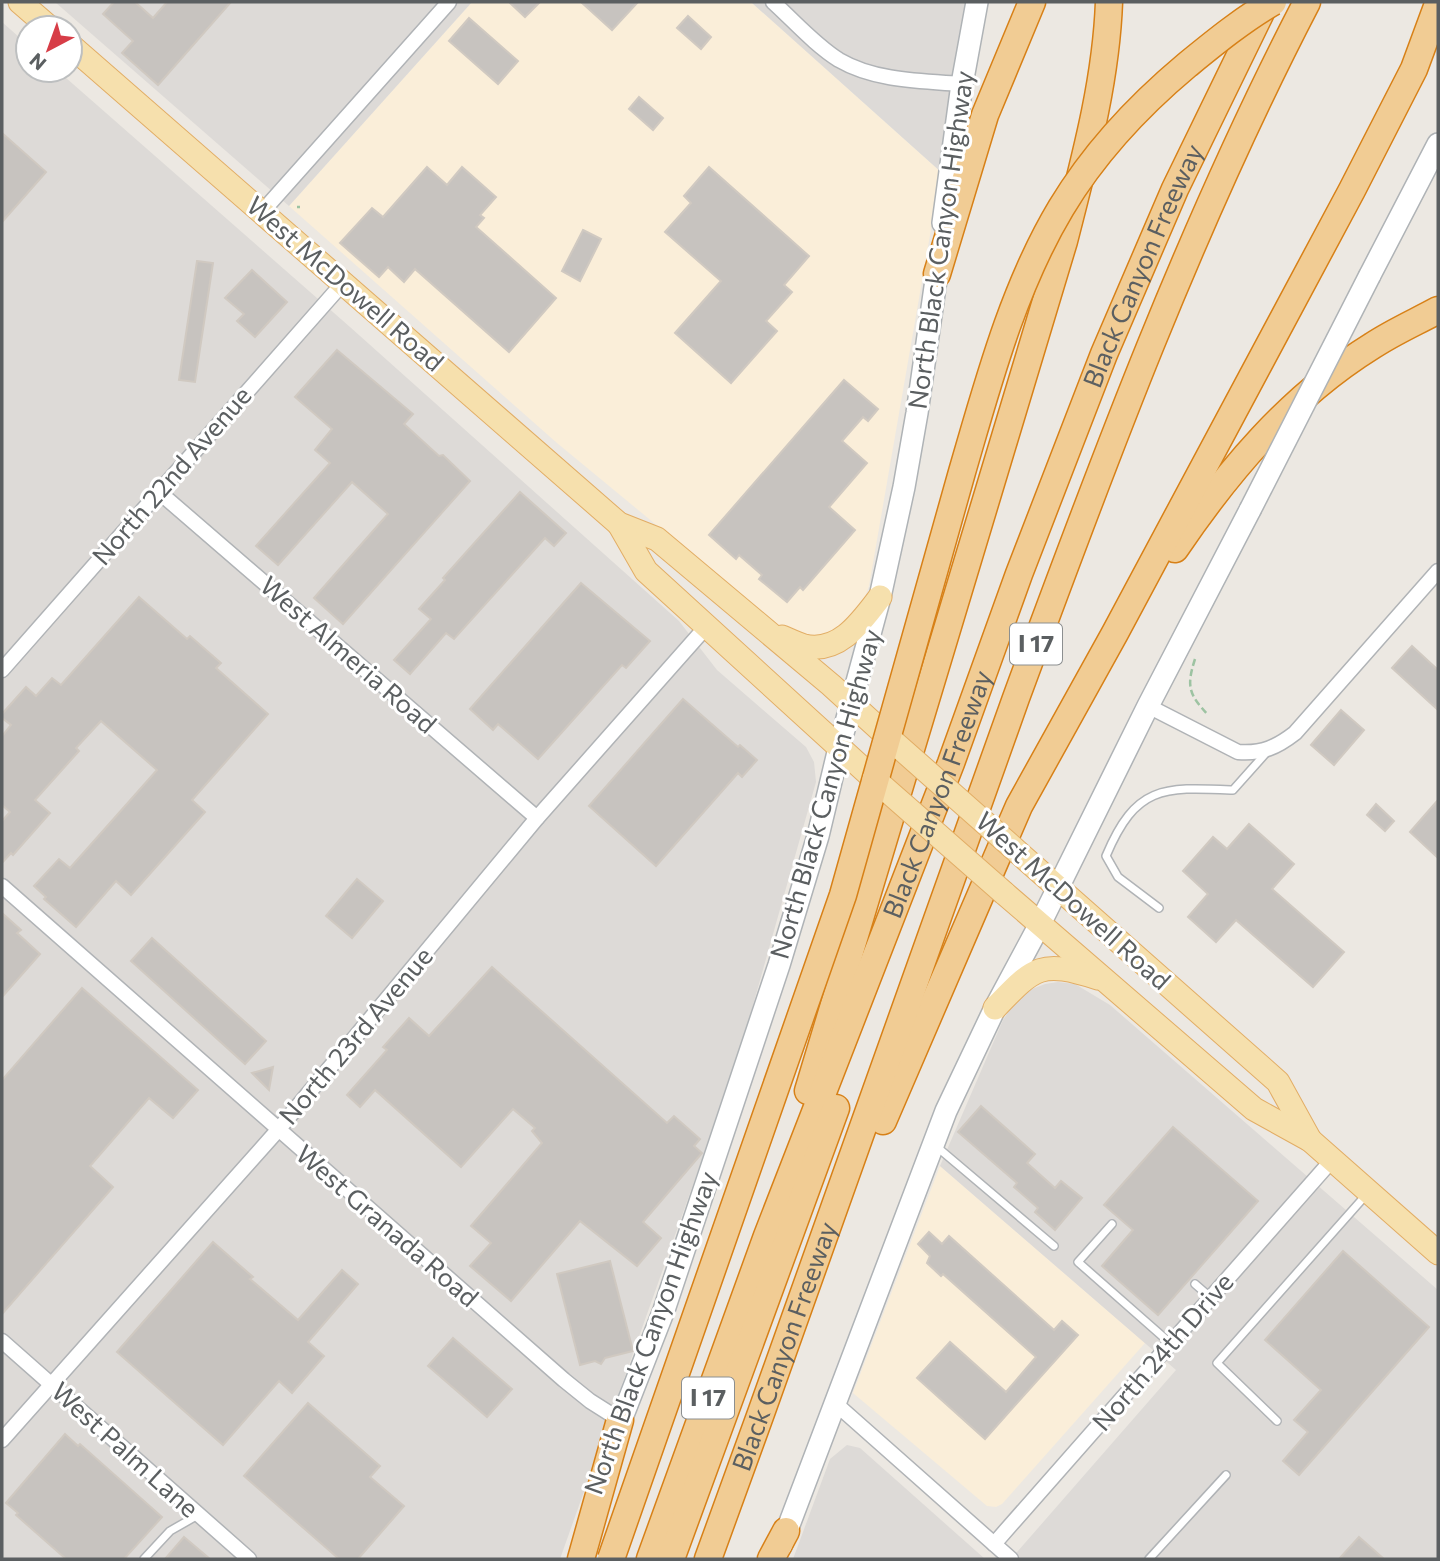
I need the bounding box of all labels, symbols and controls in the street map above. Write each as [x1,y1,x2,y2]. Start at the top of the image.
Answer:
north arrow [14,14,84,84]
text: N [25,49,50,76]
street label: North Black Canyon Highway [900,69,979,411]
street label: Black Canyon Freeway [1076,139,1208,392]
street label: West McDowell Road [241,189,451,377]
street label: North 22nd Avenue [85,379,257,571]
street label: West Almeria Road [255,569,443,739]
road number: I 17 [1010,624,1062,664]
street label: North Black Canyon Highway [763,625,887,962]
street label: Black Canyon Freeway [875,666,997,922]
street label: West McDowell Road [970,804,1178,995]
street label: North 23rd Avenue [272,940,438,1130]
street label: West Granada Road [290,1137,485,1312]
street label: North Black Canyon Highway [577,1167,723,1498]
street label: Black Canyon Freeway [725,1217,842,1475]
street label: North 24th Drive [1085,1266,1239,1436]
street label: West Palm Lane [46,1375,206,1523]
road number: I 17 [682,1378,734,1418]

